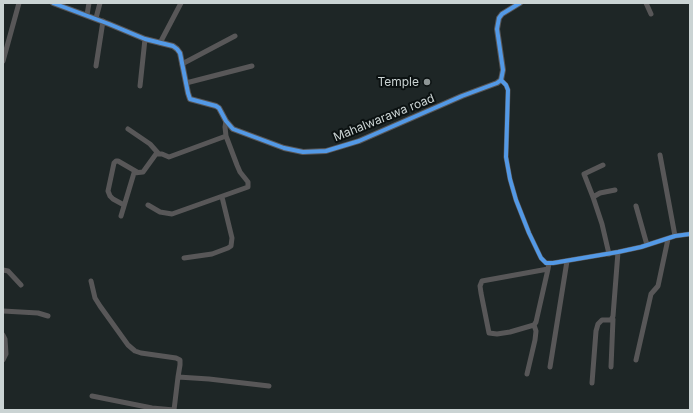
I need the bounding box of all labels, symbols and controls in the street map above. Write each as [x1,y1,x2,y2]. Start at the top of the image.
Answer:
place label: Temple [377,75,419,89]
marker: Temple [422,77,432,87]
street label: Mahalwarawa road [331,91,437,145]

